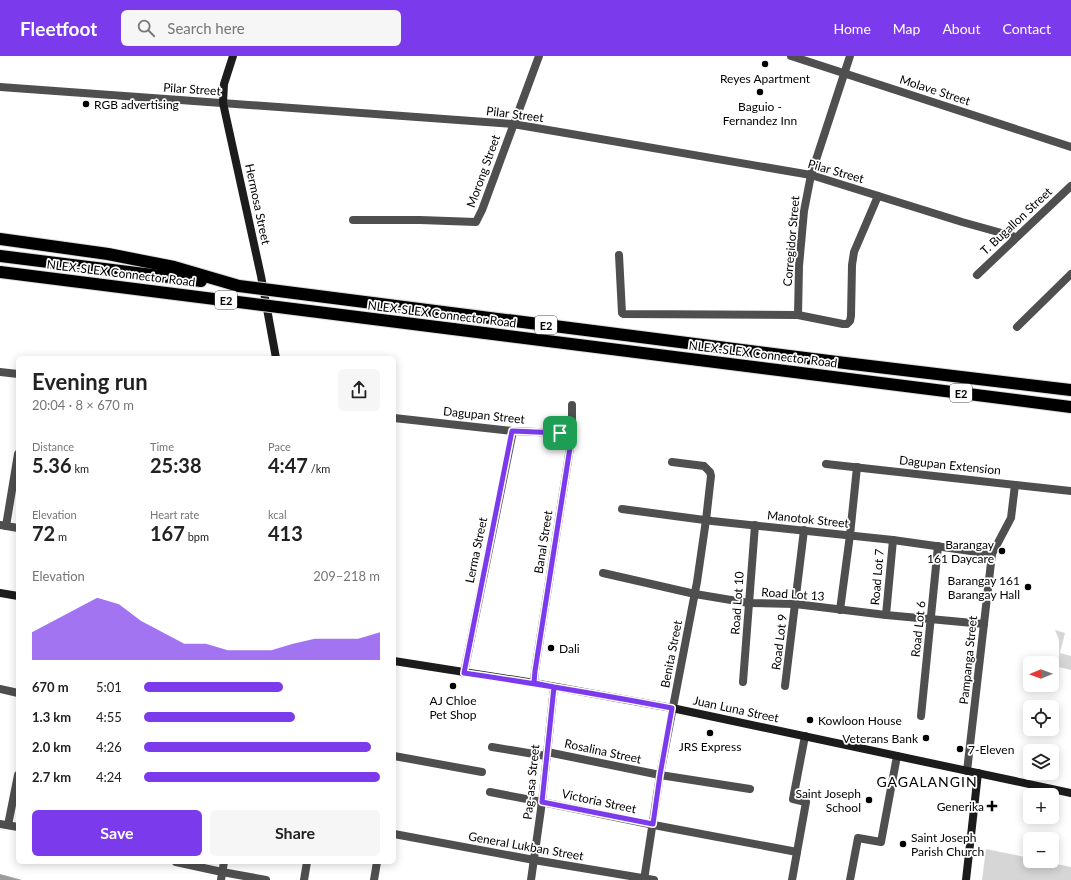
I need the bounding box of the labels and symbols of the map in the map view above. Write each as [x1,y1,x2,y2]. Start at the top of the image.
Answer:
marker: Reyes Apartment [760,59,770,69]
place label: Reyes Apartment [720,71,811,86]
street label: Molave Street [898,72,973,109]
street label: Pilar Street [163,80,222,99]
marker: Baguio - Fernandez Inn [755,87,765,97]
place label: RGB advertising [94,97,179,112]
marker: RGB advertising [81,99,91,109]
place label: Baguio - Fernandez Inn [723,99,797,128]
street label: Pilar Street [485,103,545,125]
street label: Morong Street [463,132,503,209]
street label: Pilar Street [806,156,866,186]
street label: Hermosa Street [242,162,274,246]
street label: T. Bugallon Street [977,183,1055,258]
street label: Corregidor Street [780,194,802,287]
street label: NLEX-SLEX Connector Road [46,256,196,290]
road number: E2 [215,291,237,309]
street label: NLEX-SLEX Connector Road [367,297,517,331]
road number: E2 [535,316,557,334]
street label: NLEX-SLEX Connector Road [688,337,838,371]
road number: E2 [950,384,972,402]
street label: Dagupan Street [442,403,526,427]
pin [543,416,577,450]
street label: Dagupan Extension [898,452,1002,478]
street label: Manotok Street [766,507,850,531]
street label: Banal Street [531,509,556,575]
street label: Lerma Street [462,515,490,584]
place label: Barangay 161 Daycare [927,537,995,566]
marker: Barangay 161 Daycare [997,546,1007,556]
street label: Road Lot 7 [867,548,887,606]
street label: Road Lot 10 [727,571,747,635]
place label: Barangay 161 Barangay Hall [948,573,1020,602]
marker: Barangay 161 Barangay Hall [1023,582,1033,592]
street label: Road Lot 13 [761,584,825,604]
street label: Road Lot 6 [908,600,928,658]
street label: Road Lot 9 [768,613,790,671]
street label: Pampanga Street [956,614,980,705]
street label: Benita Street [657,618,685,689]
place label: Dali [559,641,580,656]
marker: Dali [546,643,556,653]
north arrow [1023,656,1059,692]
marker: AJ Chloe Pet Shop [448,681,458,691]
place label: AJ Chloe Pet Shop [429,693,477,722]
street label: Juan Luna Street [692,693,781,726]
place label: Kowloon House [818,713,902,728]
marker: Kowloon House [805,715,815,725]
marker: JRS Express [705,728,715,738]
place label: Veterans Bank [842,731,919,746]
marker: Veterans Bank [921,733,931,743]
street label: Rosalina Street [563,736,643,767]
place label: JRS Express [679,739,741,754]
place label: 7-Eleven [968,742,1014,757]
street label: Pag-asa Street [520,743,542,820]
marker: 7-Eleven [955,744,965,754]
district label: GAGALANGIN [876,773,978,790]
street label: Victoria Street [560,786,638,816]
place label: Saint Joseph School [795,786,861,815]
marker: Saint Joseph School [864,795,874,805]
place label: Generika [937,799,984,814]
marker: Generika [987,801,997,811]
street label: General Lukban Street [467,828,586,864]
place label: Saint Joseph Parish Church [911,830,984,859]
marker: Saint Joseph Parish Church [898,839,908,849]

